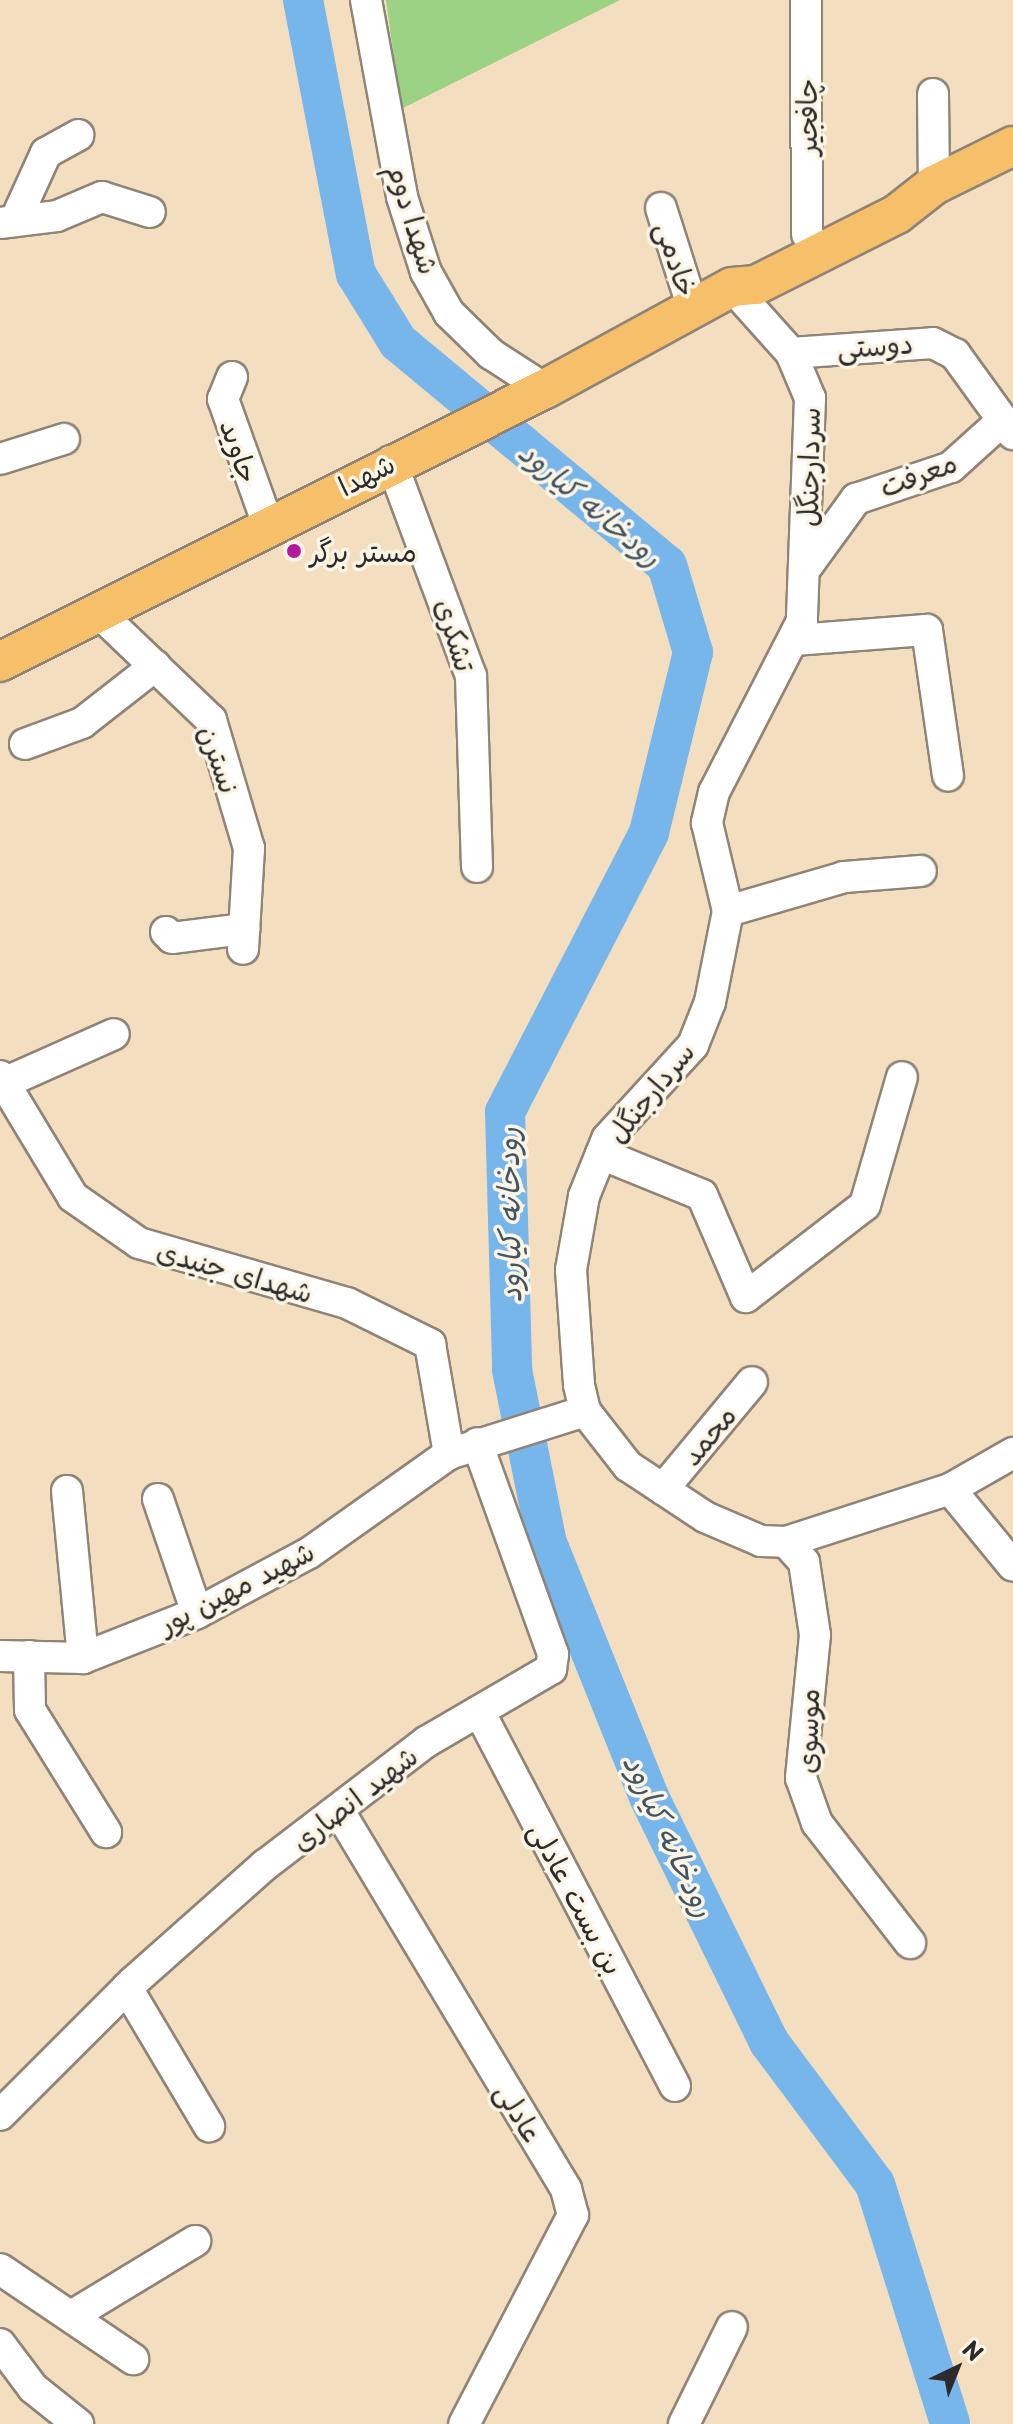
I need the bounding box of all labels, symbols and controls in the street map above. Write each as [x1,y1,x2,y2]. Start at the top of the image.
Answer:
street label: چافجیر [789,79,823,155]
street label: شهدا دوم [381,160,447,278]
street label: خادمی [649,218,705,300]
street label: دوستی [836,326,914,364]
street label: سردارجنگل [790,407,826,527]
street label: جاوید [214,415,266,487]
water label: رودخانه کیارود [512,433,670,573]
street label: معرفت [875,445,961,503]
street label: شهدا [332,446,400,502]
place label: مستر برگر [310,534,417,568]
marker: مستر برگر [285,542,303,560]
street label: تشکری [429,595,483,675]
street label: نسترن [193,721,247,797]
street label: سردارجنگل [599,1035,701,1149]
water label: رودخانه کیارود [488,1127,528,1303]
street label: شهدای جنیدی [153,1233,317,1309]
street label: محمد [673,1398,743,1472]
street label: شهید مهین پور [153,1533,319,1641]
street label: موسوی [789,1688,825,1774]
street label: شهید انصاری [284,1738,424,1858]
water label: رودخانه کیارود [617,1748,723,1922]
street label: بن بست عادلی [523,1816,631,1980]
street label: عادلی [489,2076,551,2150]
north arrow [917,2328,997,2408]
text: N [956,2332,991,2368]

